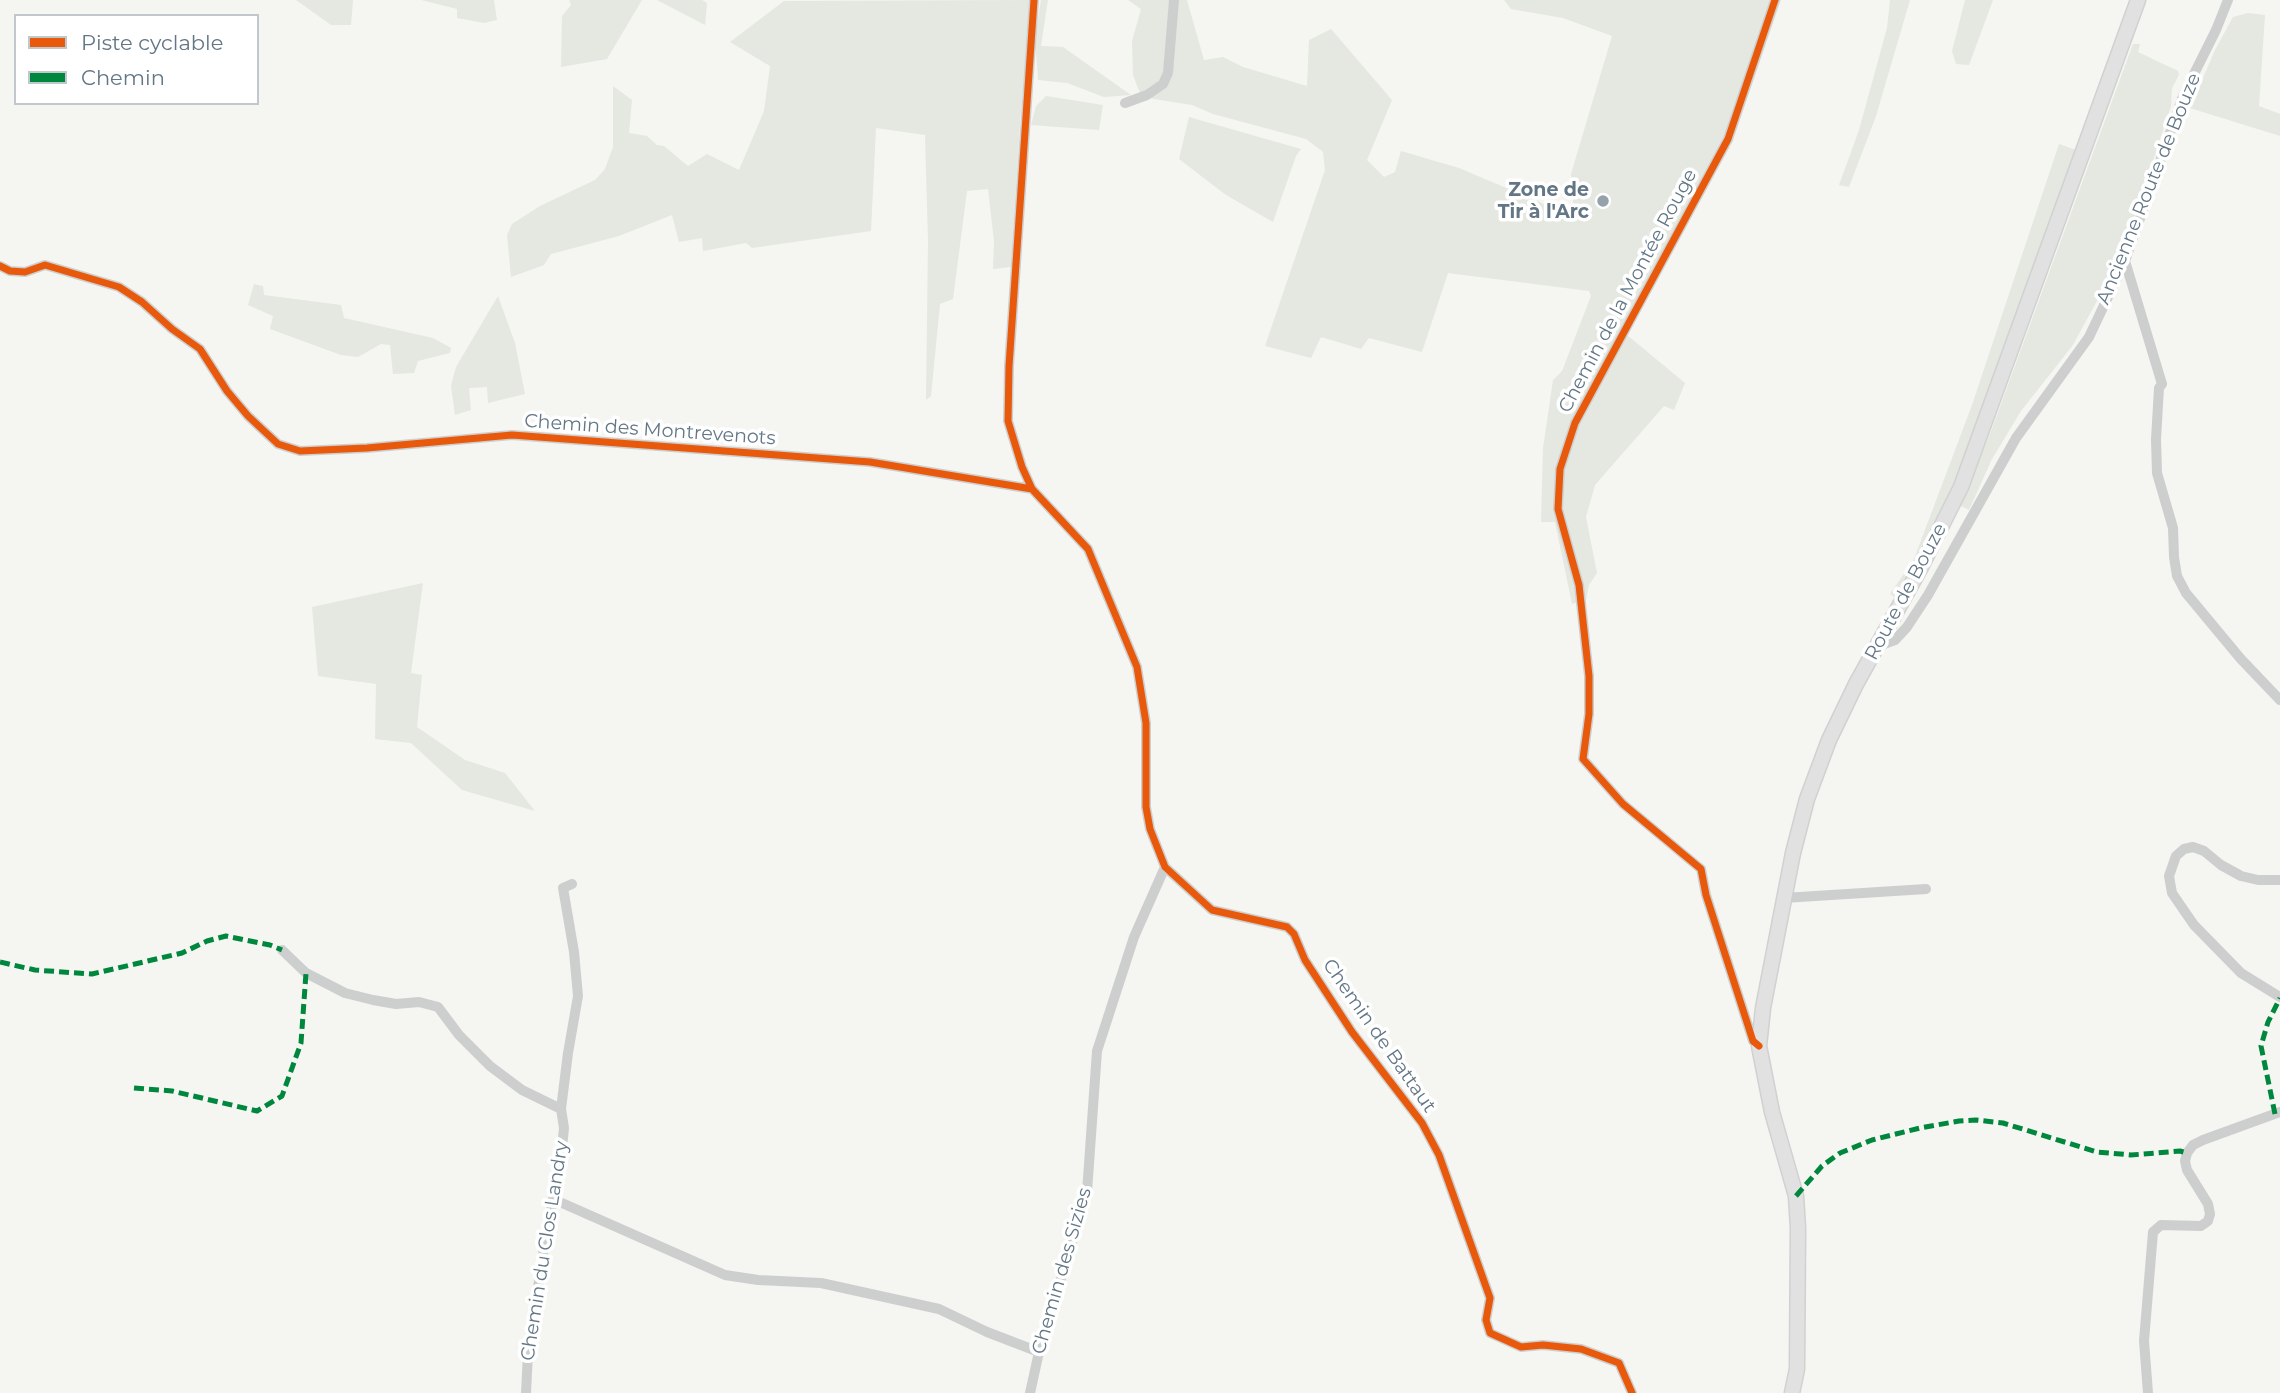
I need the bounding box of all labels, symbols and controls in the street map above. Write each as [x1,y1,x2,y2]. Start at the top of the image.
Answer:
legend [14,14,259,105]
text: Piste cyclable [81,30,223,55]
text: Chemin [81,65,165,90]
street label: Ancienne Route de Bouze [2092,70,2206,308]
street label: Chemin de la Montée Rouge [1554,165,1702,417]
place label: Zone de Tir à l'Arc [1498,179,1589,223]
marker: Zone de Tir à l'Arc [1595,193,1611,209]
street label: Chemin des Montrevenots [524,410,776,450]
street label: Route de Bouze [1860,520,1952,664]
street label: Chemin de Battaut [1317,955,1441,1117]
street label: Chemin du Clos Landry [516,1139,574,1363]
street label: Chemin des Sizies [1027,1185,1097,1357]

